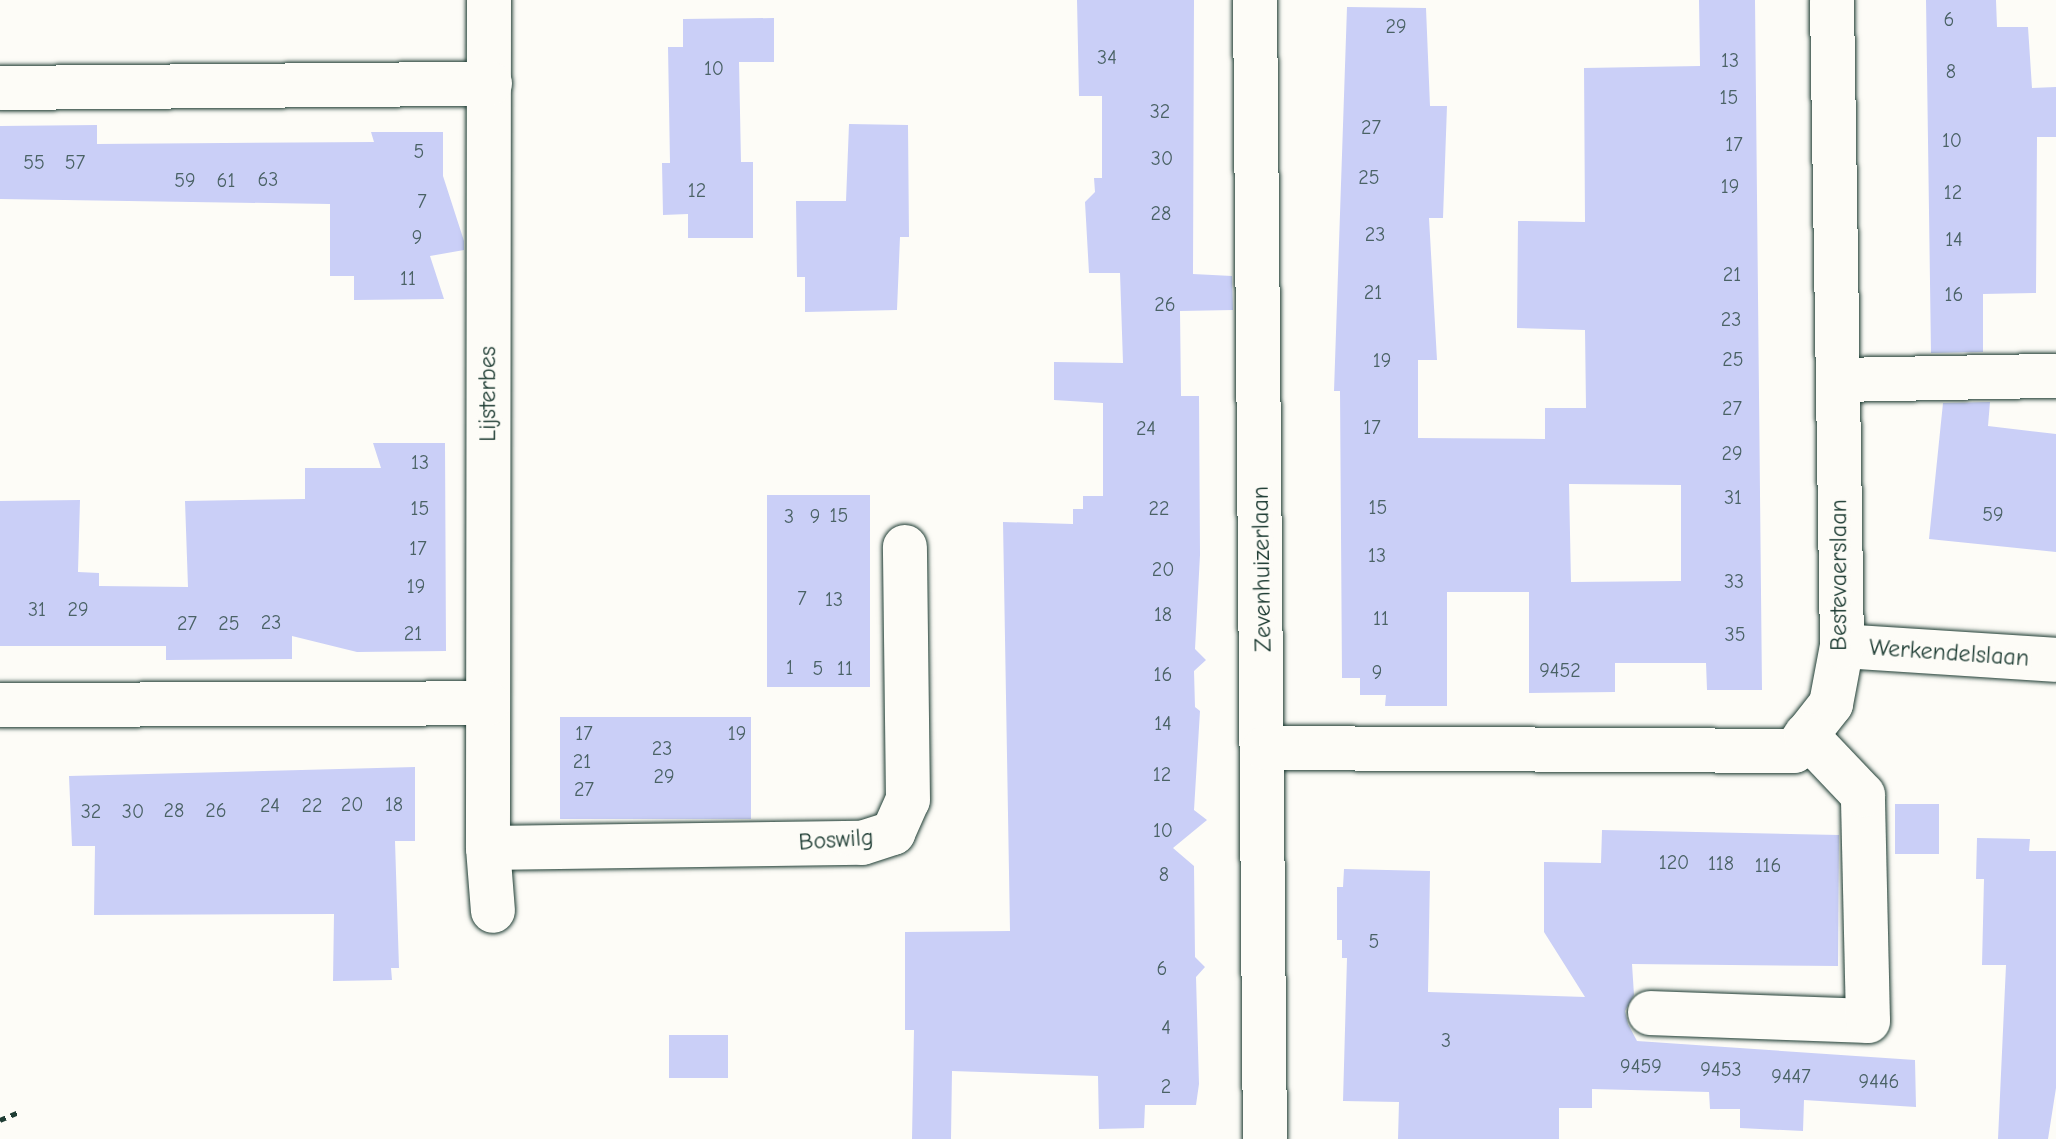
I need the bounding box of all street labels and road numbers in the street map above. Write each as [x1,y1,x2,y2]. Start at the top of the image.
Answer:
street label: Lijsterbes [474,346,502,442]
street label: Zevenhuizerlaan [1246,486,1278,652]
street label: Bestevaerslaan [1825,499,1853,651]
street label: Werkendelslaan [1868,633,2030,673]
street label: Boswilg [798,823,874,857]

